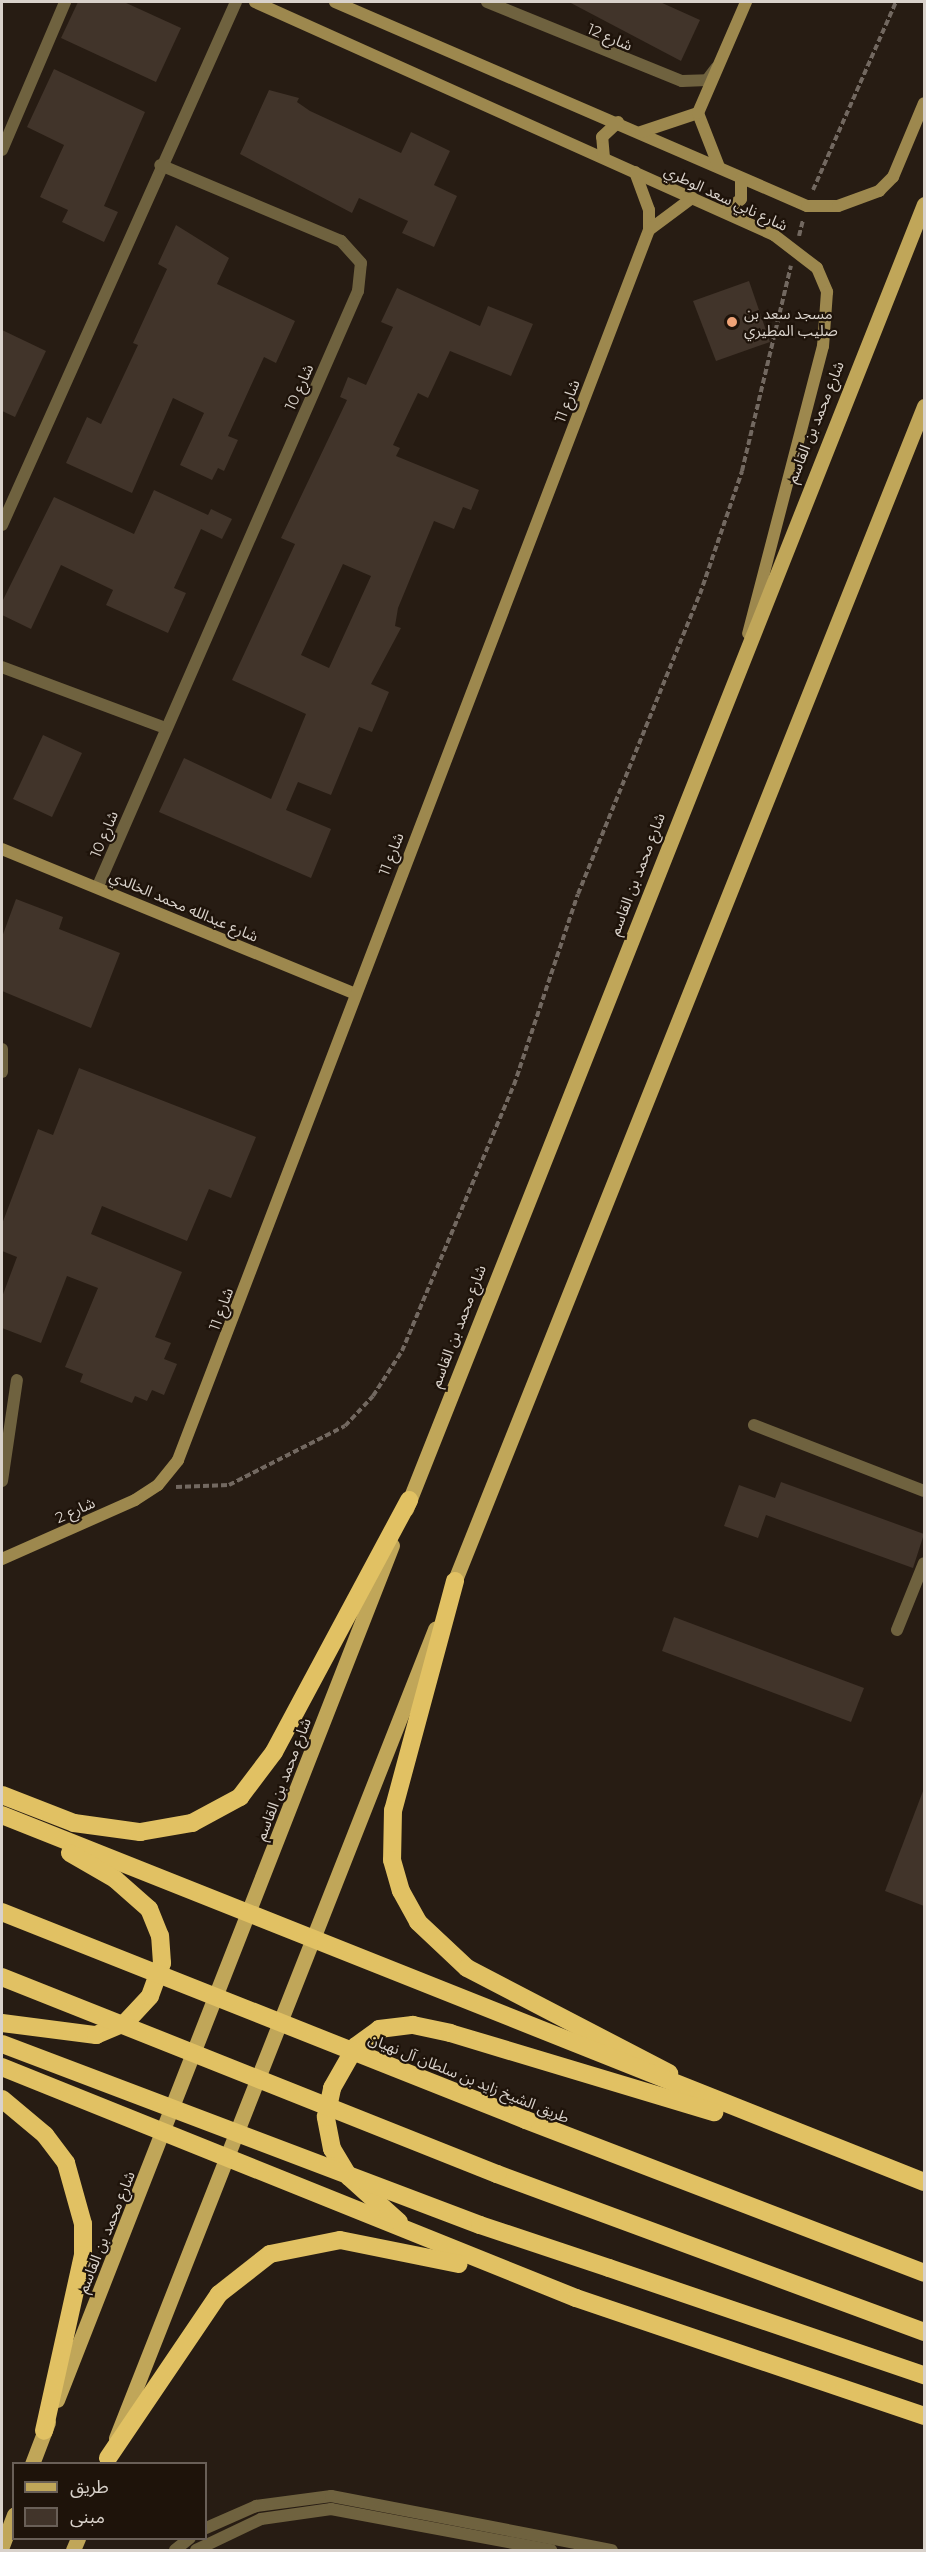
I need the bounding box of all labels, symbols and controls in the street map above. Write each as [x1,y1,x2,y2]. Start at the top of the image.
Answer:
street label: شارع 12 [585,20,635,54]
street label: شارع نابي سعد الوطري [661,162,791,234]
place label: مسجد سعد بن صليب المطيري [744,304,838,339]
marker: مسجد سعد بن صليب المطيري [725,315,739,329]
street label: شارع محمد بن القاسم [782,359,848,485]
street label: شارع 10 [281,361,317,413]
street label: شارع 11 [551,377,583,425]
street label: شارع 10 [86,808,122,860]
street label: شارع محمد بن القاسم [605,810,669,938]
street label: شارع 11 [375,830,407,878]
street label: شارع عبدالله محمد الخالدي [107,867,261,945]
street label: شارع محمد بن القاسم [426,1262,490,1390]
street label: شارع 11 [205,1285,237,1333]
street label: شارع 2 [52,1493,98,1527]
street label: شارع محمد بن القاسم [251,1715,315,1843]
street label: طريق الشيخ زايد بن سلطان آل نهيان [366,2029,572,2127]
street label: شارع محمد بن القاسم [73,2169,139,2295]
legend [12,2462,207,2540]
text: طريق [70,2476,109,2498]
text: مبنى [70,2506,105,2528]

